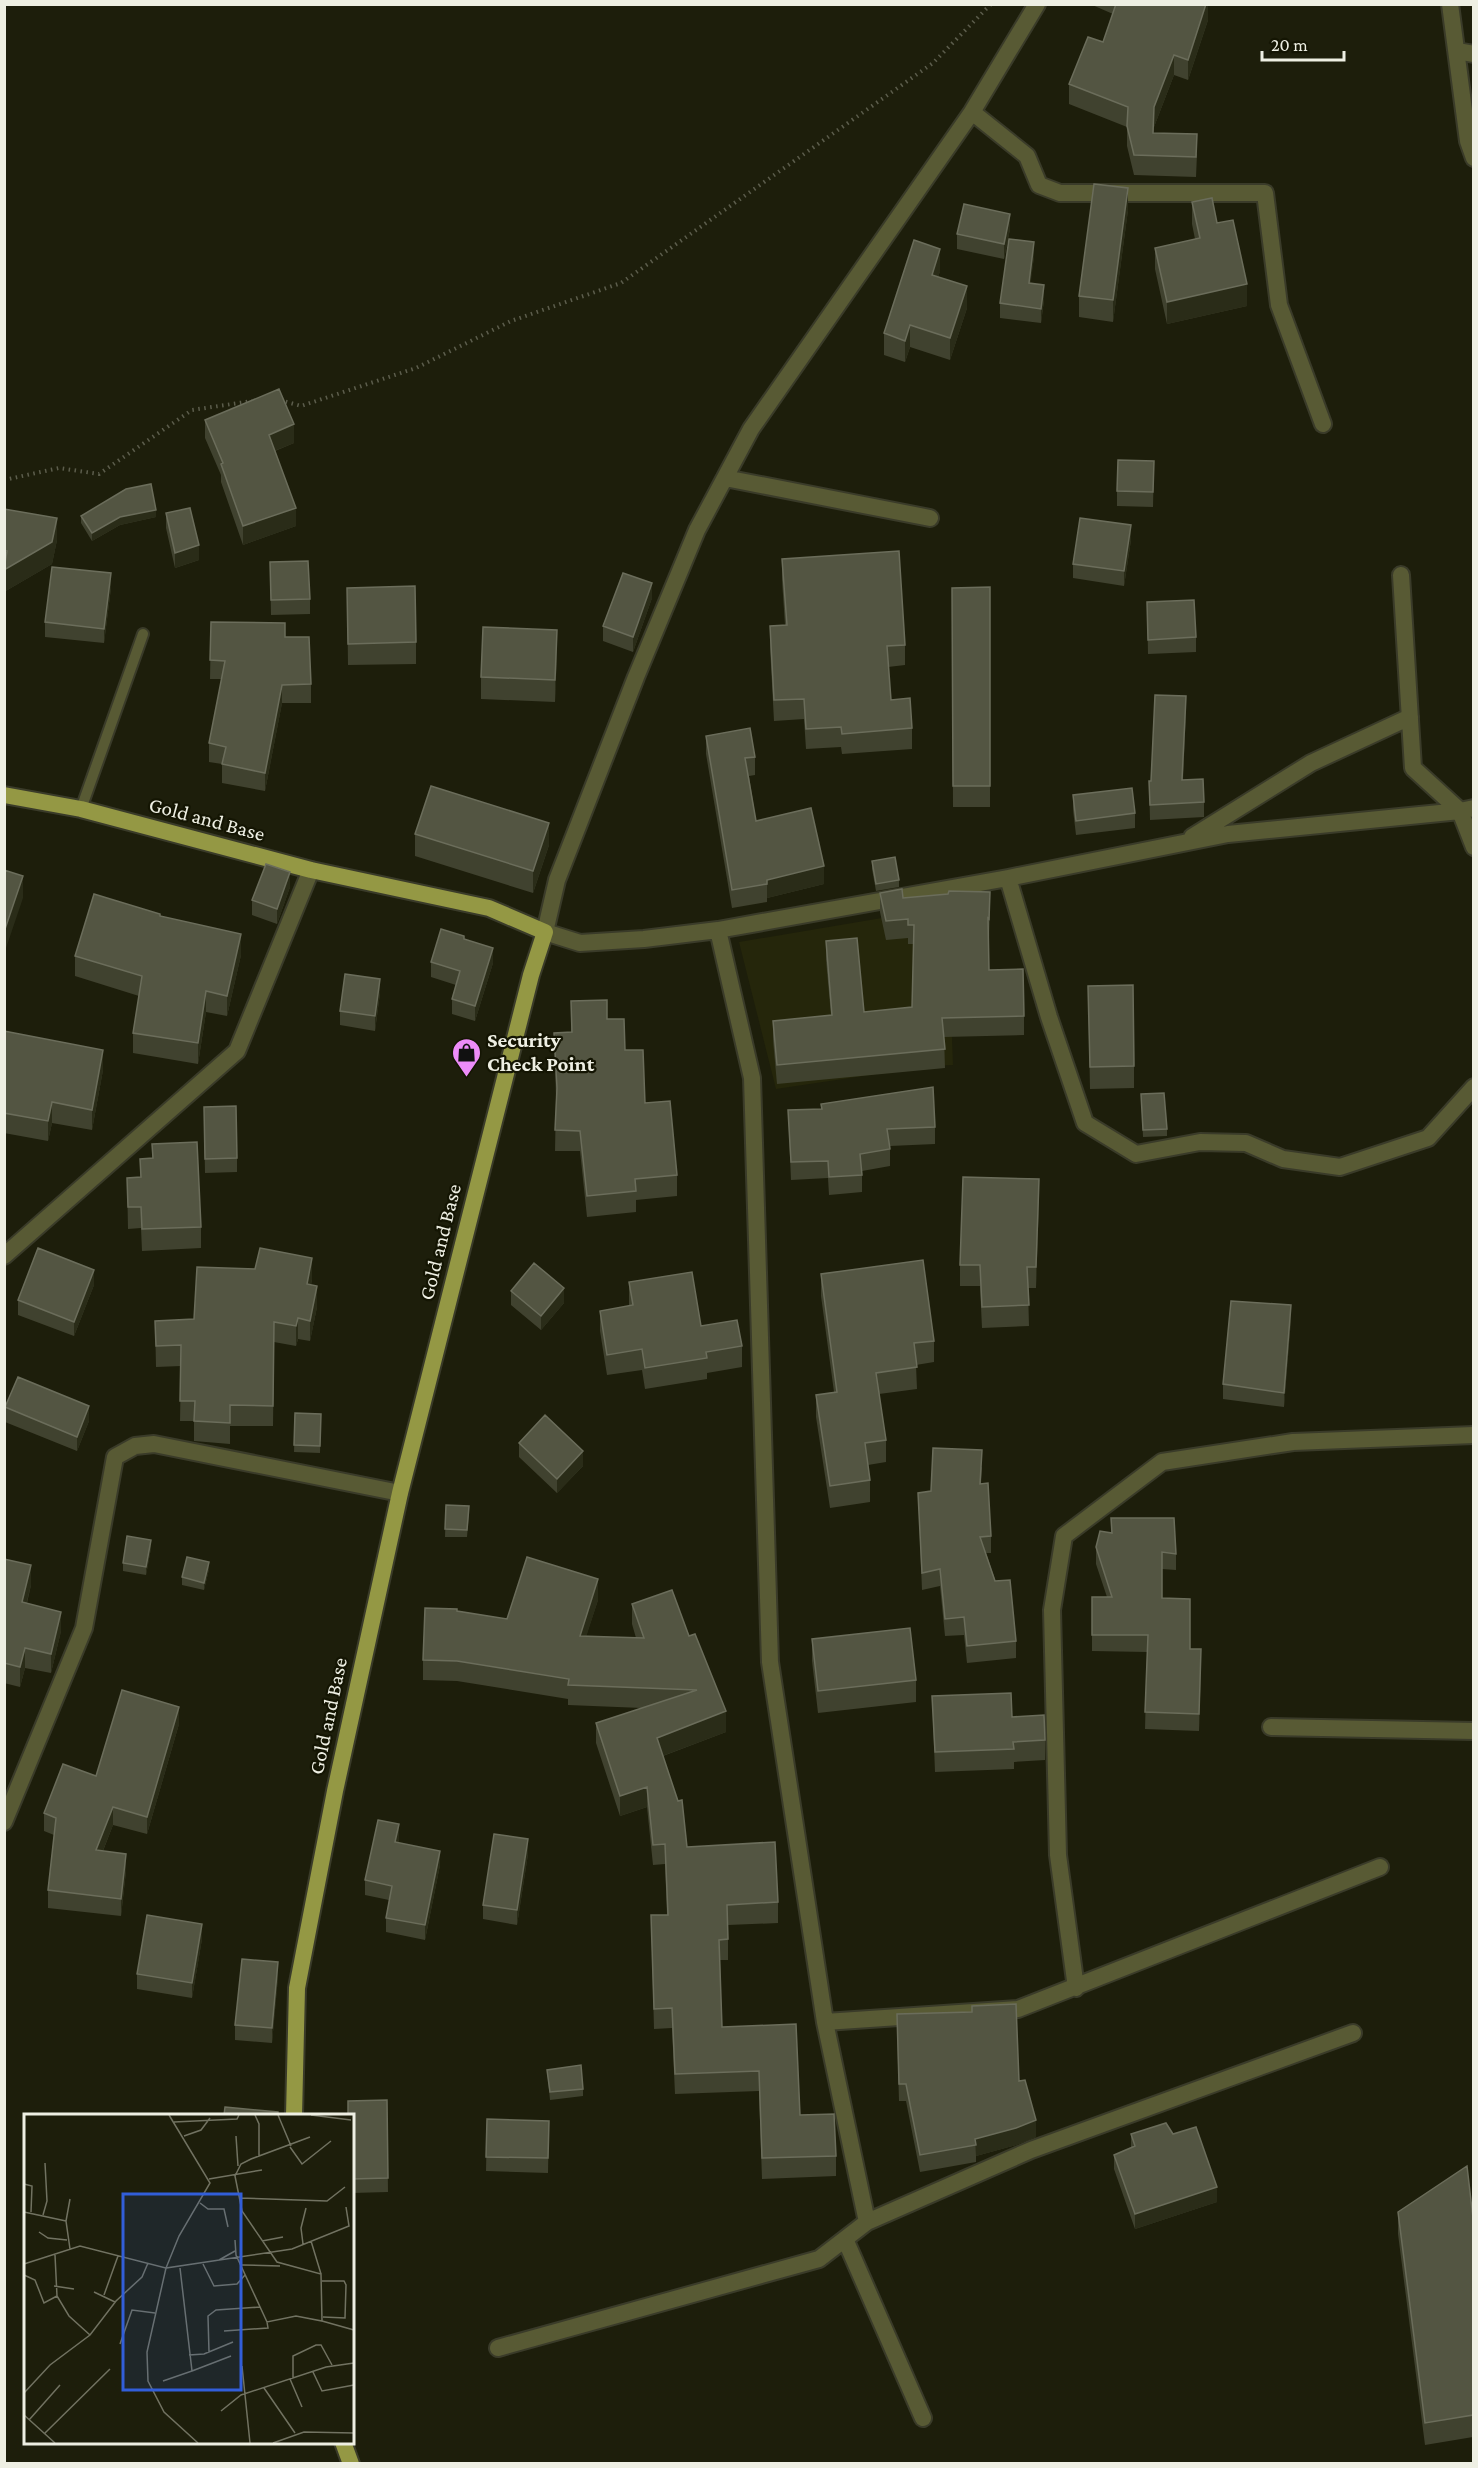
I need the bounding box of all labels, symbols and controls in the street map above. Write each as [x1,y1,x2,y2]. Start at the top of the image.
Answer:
scale bar [1262,24,1344,62]
text: 20 m [1271,35,1308,55]
street label: Gold and Base [146,792,268,846]
place label: Security Check Point [487,1028,595,1076]
shop icon: Security Check Point [450,1036,482,1078]
street label: Gold and Base [414,1181,466,1303]
street label: Gold and Base [304,1655,352,1777]
inset map [24,2114,354,2444]

